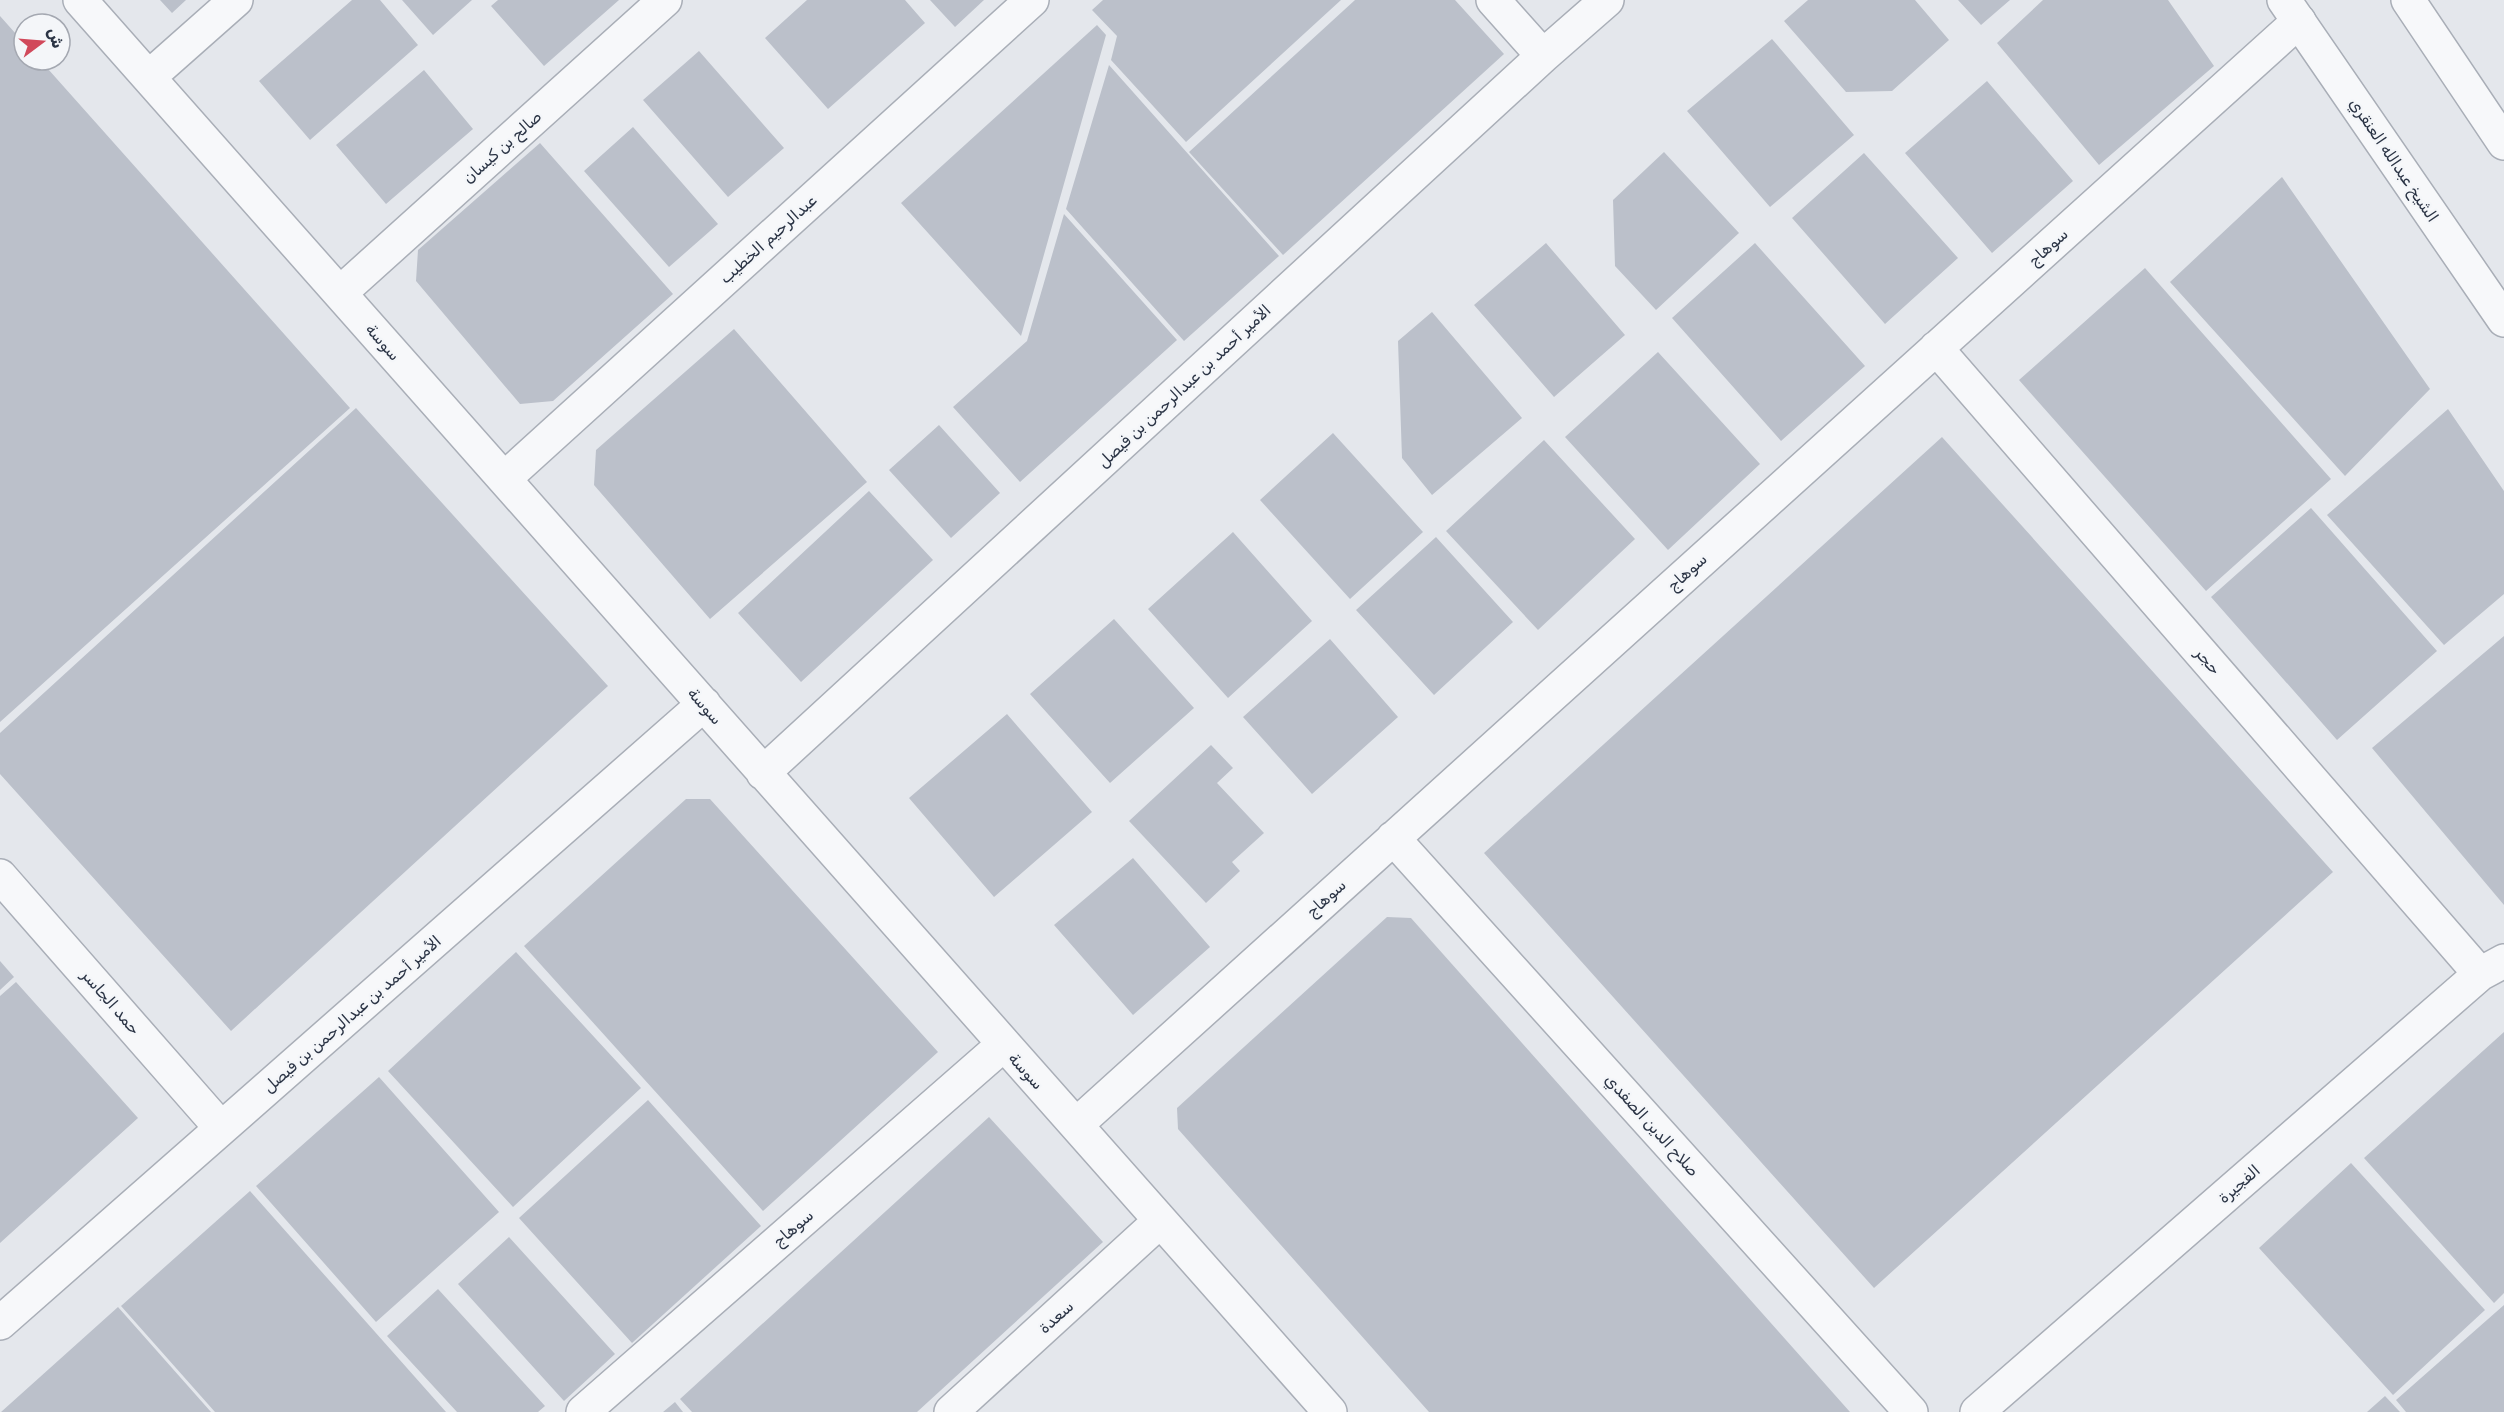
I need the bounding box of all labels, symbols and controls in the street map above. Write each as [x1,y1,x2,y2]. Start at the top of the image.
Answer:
north arrow [12,12,72,72]
text: ش [44,26,68,50]
street label: الشيخ عبدالله العنقري [2344,94,2443,227]
street label: صالح بن كيسان [459,107,547,189]
street label: عبدالرحيم الخطيب [716,190,821,288]
street label: سوهاج [2024,224,2073,271]
street label: الأمير أحمد بن عبدالرحمن بن فيصل [1093,301,1275,472]
street label: سوسة [361,320,404,365]
street label: سوهاج [1663,549,1712,596]
street label: حجر [2190,643,2225,679]
street label: سوسة [683,684,726,729]
street label: سوهاج [1302,875,1351,922]
street label: الأمير أحمد بن عبدالرحمن بن فيصل [259,931,446,1097]
street label: حمد الجاسر [76,965,144,1039]
street label: سوسة [1004,1049,1047,1094]
street label: صلاح الدين الصفدي [1600,1070,1703,1181]
street label: الفجيرة [2214,1161,2264,1208]
street label: سوهاج [769,1205,818,1252]
street label: سعدة [1035,1296,1077,1338]

